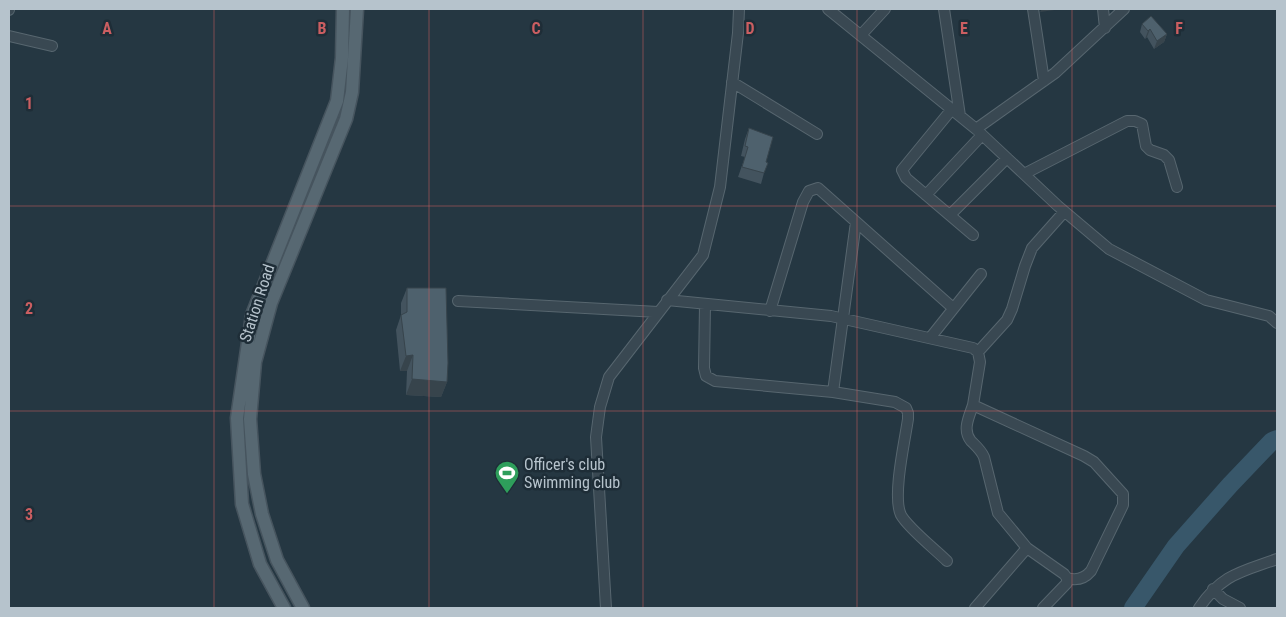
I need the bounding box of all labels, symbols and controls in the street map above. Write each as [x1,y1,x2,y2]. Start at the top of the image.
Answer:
text: A [102,19,112,38]
text: B [318,19,327,38]
text: C [531,19,541,38]
text: D [745,19,755,38]
text: E [960,19,968,38]
text: F [1175,19,1183,38]
text: 1 [25,94,33,113]
street label: Station Road [235,262,279,344]
text: 2 [25,299,33,318]
place label: Officer's club Swimming club [524,455,620,492]
sports icon: Officer's club Swimming club [494,460,520,494]
text: 3 [25,505,33,524]

